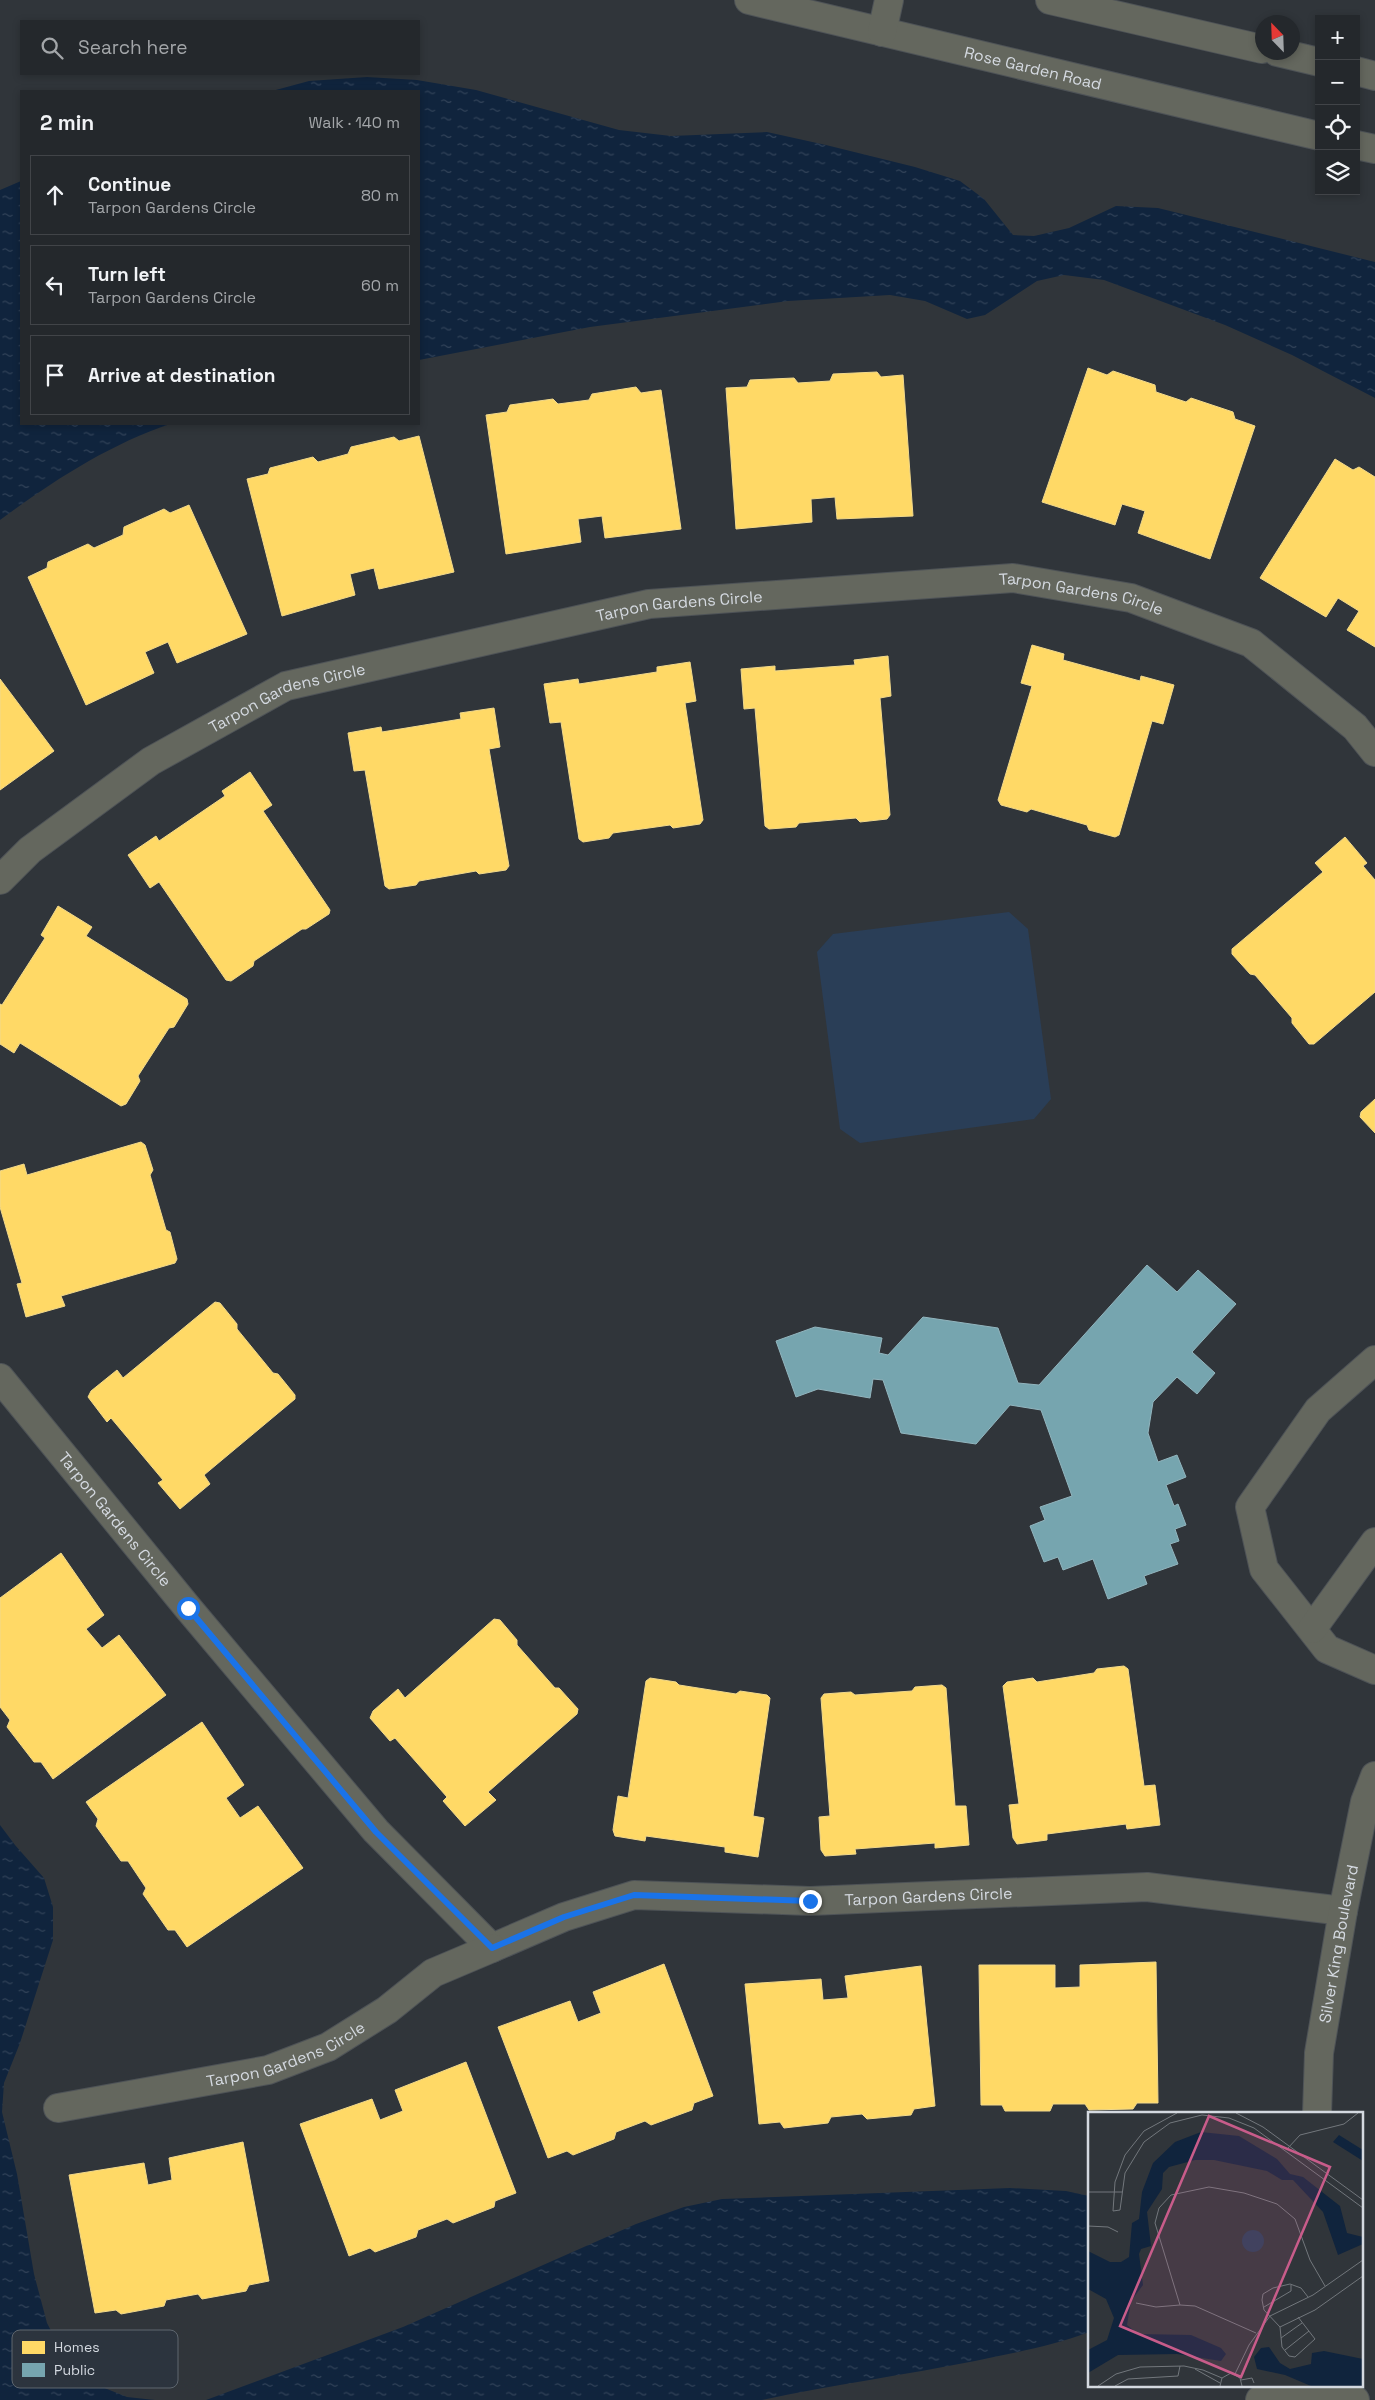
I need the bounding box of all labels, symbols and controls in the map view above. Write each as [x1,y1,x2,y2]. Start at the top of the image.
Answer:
north arrow [1255,15,1300,60]
map controls [1315,15,1360,195]
button: + [1315,15,1360,60]
search box [20,20,420,75]
icon: search [38,34,66,62]
text: Search here [78,35,188,60]
street label: Rose Garden Road [962,41,1104,94]
button: − [1315,60,1360,105]
button: locate [1315,105,1360,150]
text: 2 min [40,109,94,136]
text: Walk · 140 m [308,112,400,133]
button: layers [1315,150,1360,195]
text: Continue [88,172,171,197]
icon: ahead [41,181,69,209]
text: 80 m [361,185,399,206]
text: Tarpon Gardens Circle [88,197,256,218]
text: Turn left [88,262,166,287]
icon: left [41,271,69,299]
text: 60 m [361,275,399,296]
text: Tarpon Gardens Circle [88,287,256,308]
icon: arrive [41,361,69,389]
text: Arrive at destination [88,363,276,388]
street label: Tarpon Gardens Circle [998,567,1167,620]
street label: Tarpon Gardens Circle [594,585,763,626]
street label: Tarpon Gardens Circle [205,658,367,737]
street label: Tarpon Gardens Circle [54,1447,176,1591]
route start [177,1597,200,1620]
street label: Silver King Boulevard [1314,1863,1363,2024]
street label: Tarpon Gardens Circle [844,1882,1013,1910]
route end [799,1890,822,1913]
street label: Tarpon Gardens Circle [205,2016,369,2091]
inset map [1088,2112,1362,2388]
legend [12,2330,178,2388]
text: Homes [54,2338,100,2356]
text: Public [54,2361,95,2379]

